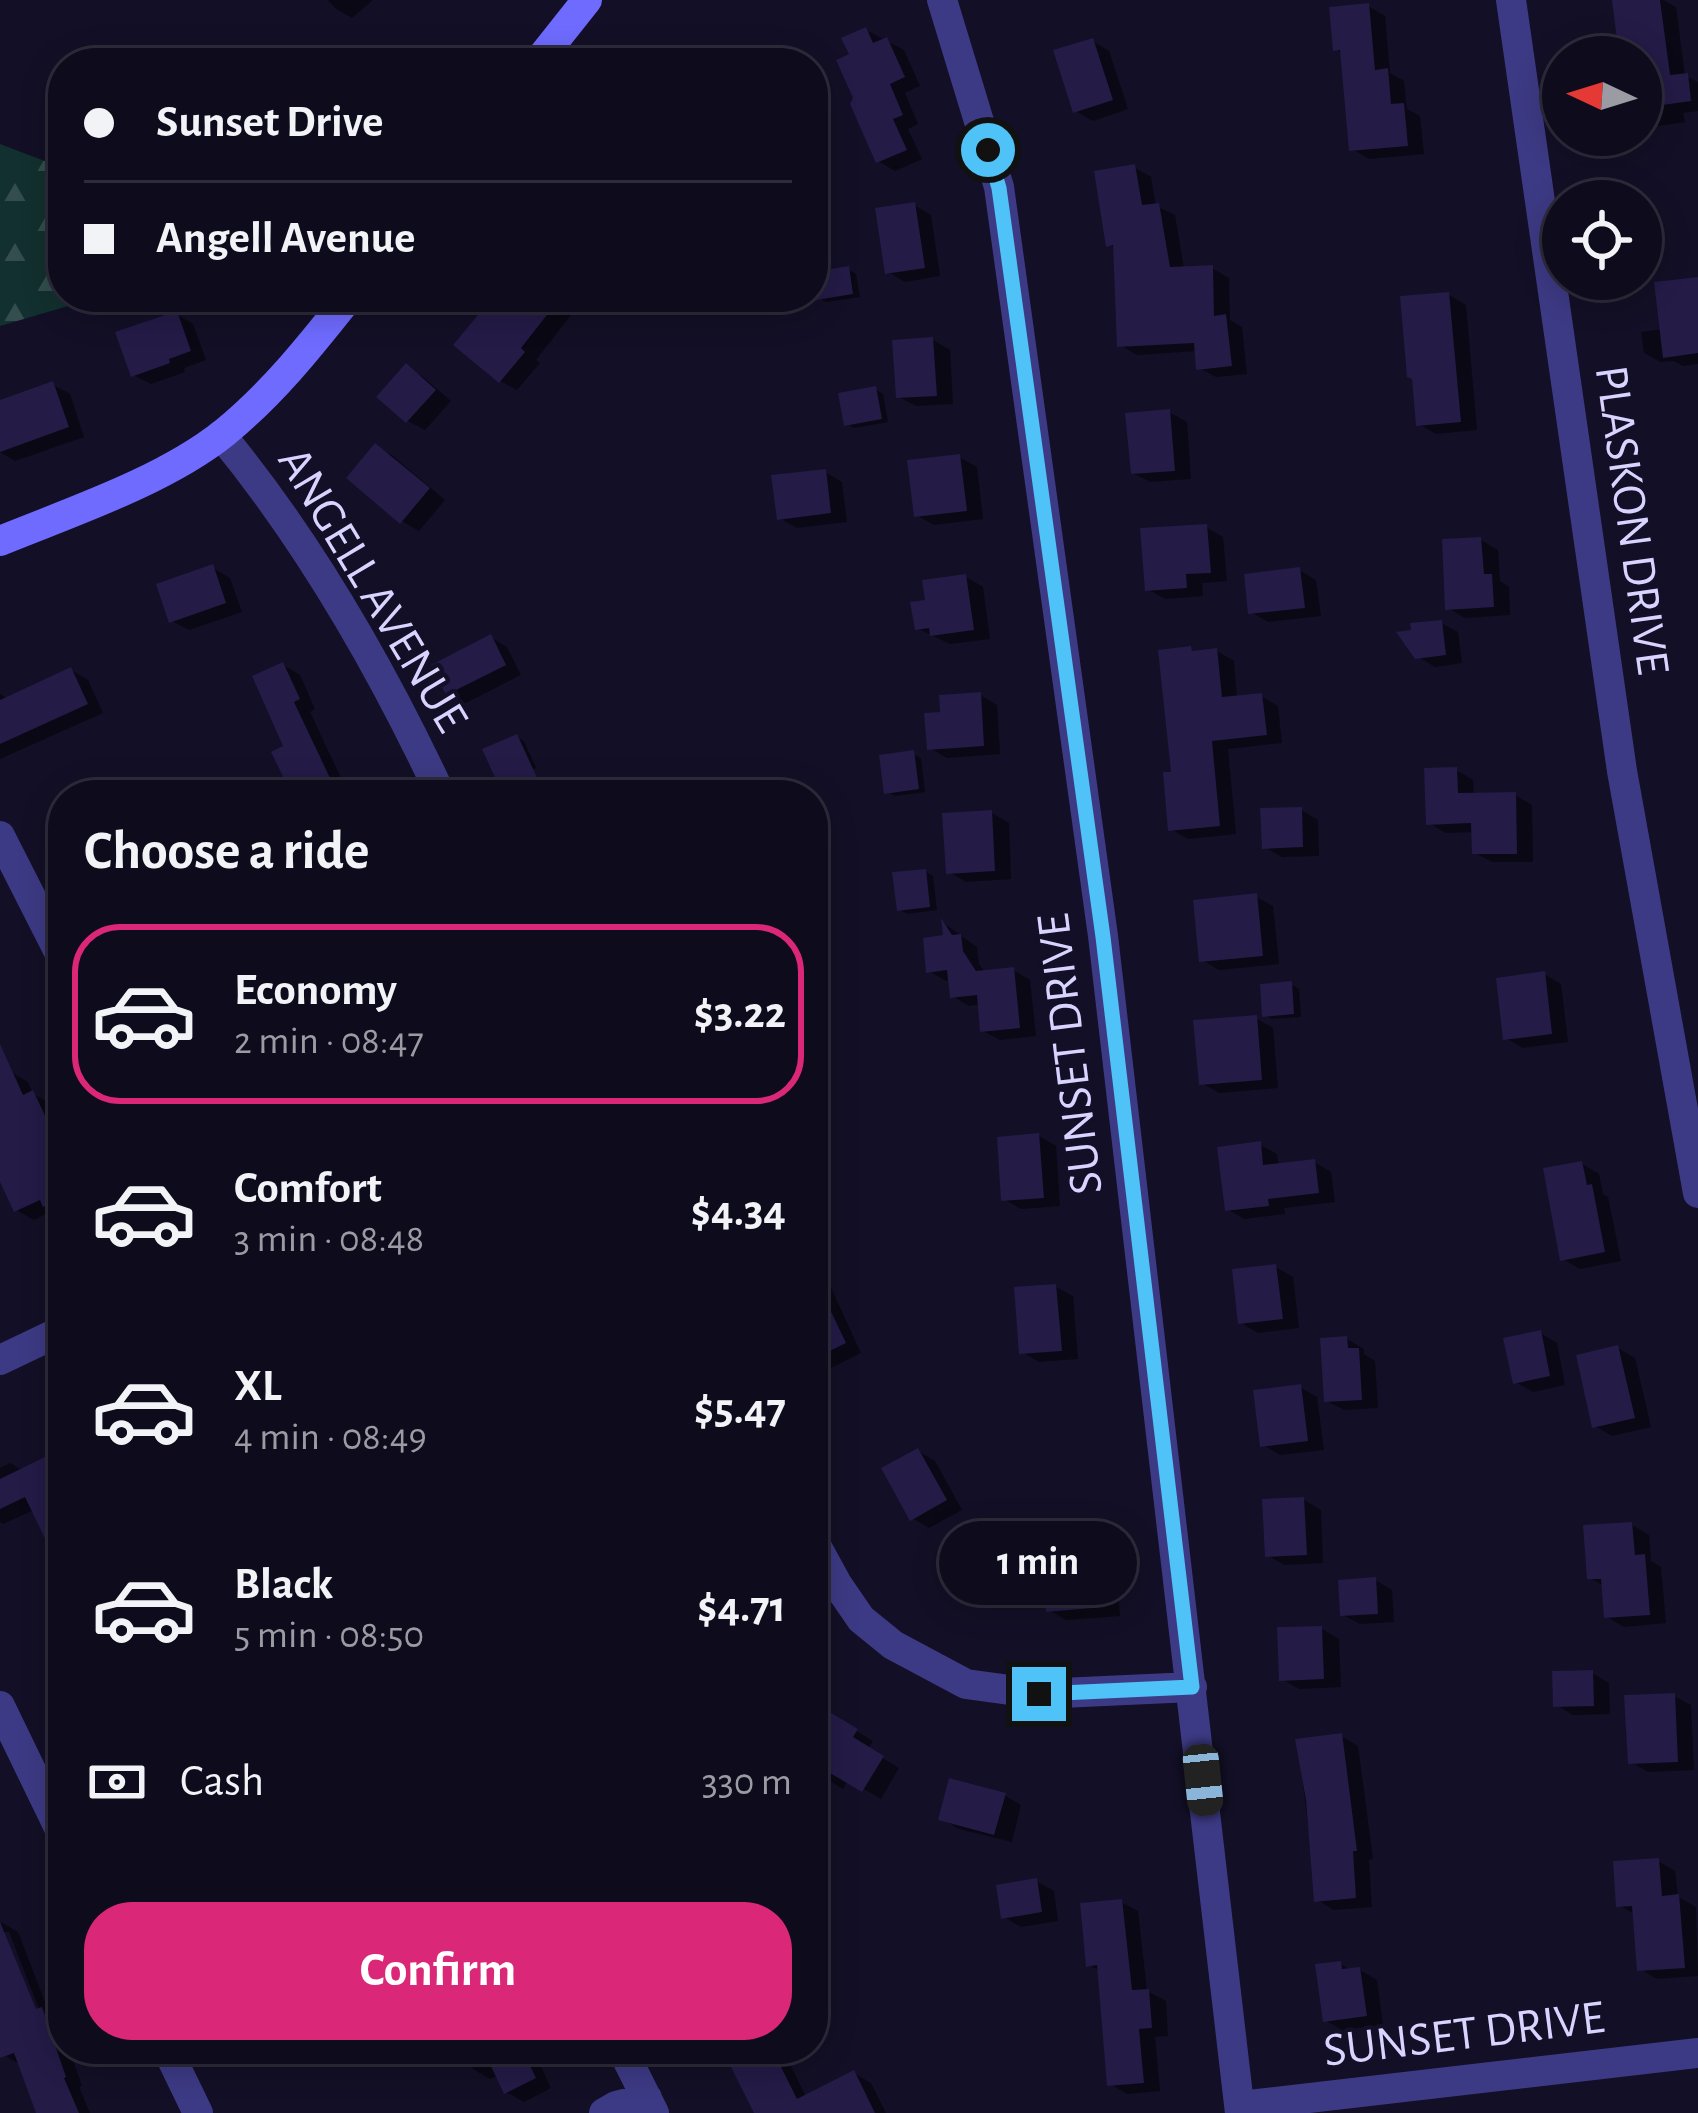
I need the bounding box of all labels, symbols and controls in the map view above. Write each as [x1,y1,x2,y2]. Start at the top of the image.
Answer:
north arrow [1542,36,1662,156]
map controls [1542,36,1662,300]
text: Sunset Drive [156,100,383,145]
route start [961,123,1015,177]
button: locate [1542,180,1662,300]
text: Angell Avenue [156,216,416,261]
street label: PLASKON DRIVE [1586,362,1676,678]
street label: ANGELL AVENUE [268,439,476,741]
text: Choose a ride [84,825,370,879]
street label: SUNSET DRIVE [1030,911,1112,1197]
icon: car [90,960,198,1068]
text: Economy [234,968,397,1013]
text: $3.22 [694,991,786,1036]
text: 2 min · 08:47 [234,1022,424,1061]
icon: car [90,1158,198,1266]
text: Comfort [234,1166,382,1211]
text: $4.34 [691,1189,786,1234]
text: 3 min · 08:48 [234,1220,424,1259]
icon: car [90,1356,198,1464]
text: XL [234,1364,282,1409]
text: $5.47 [694,1387,786,1432]
text: 4 min · 08:49 [234,1418,427,1457]
callout: 1 min [940,1520,1138,1604]
text: 1 min [997,1543,1079,1582]
icon: car [90,1554,198,1662]
text: Black [234,1562,333,1607]
text: $4.71 [697,1585,786,1630]
text: 5 min · 08:50 [234,1616,424,1655]
route end [1012,1667,1066,1721]
car [1181,1742,1225,1818]
icon: cash [84,1749,150,1815]
text: Cash [180,1759,264,1804]
text: 330 m [702,1763,792,1802]
button: Confirm [84,1902,792,2040]
street label: SUNSET DRIVE [1321,1994,1607,2076]

